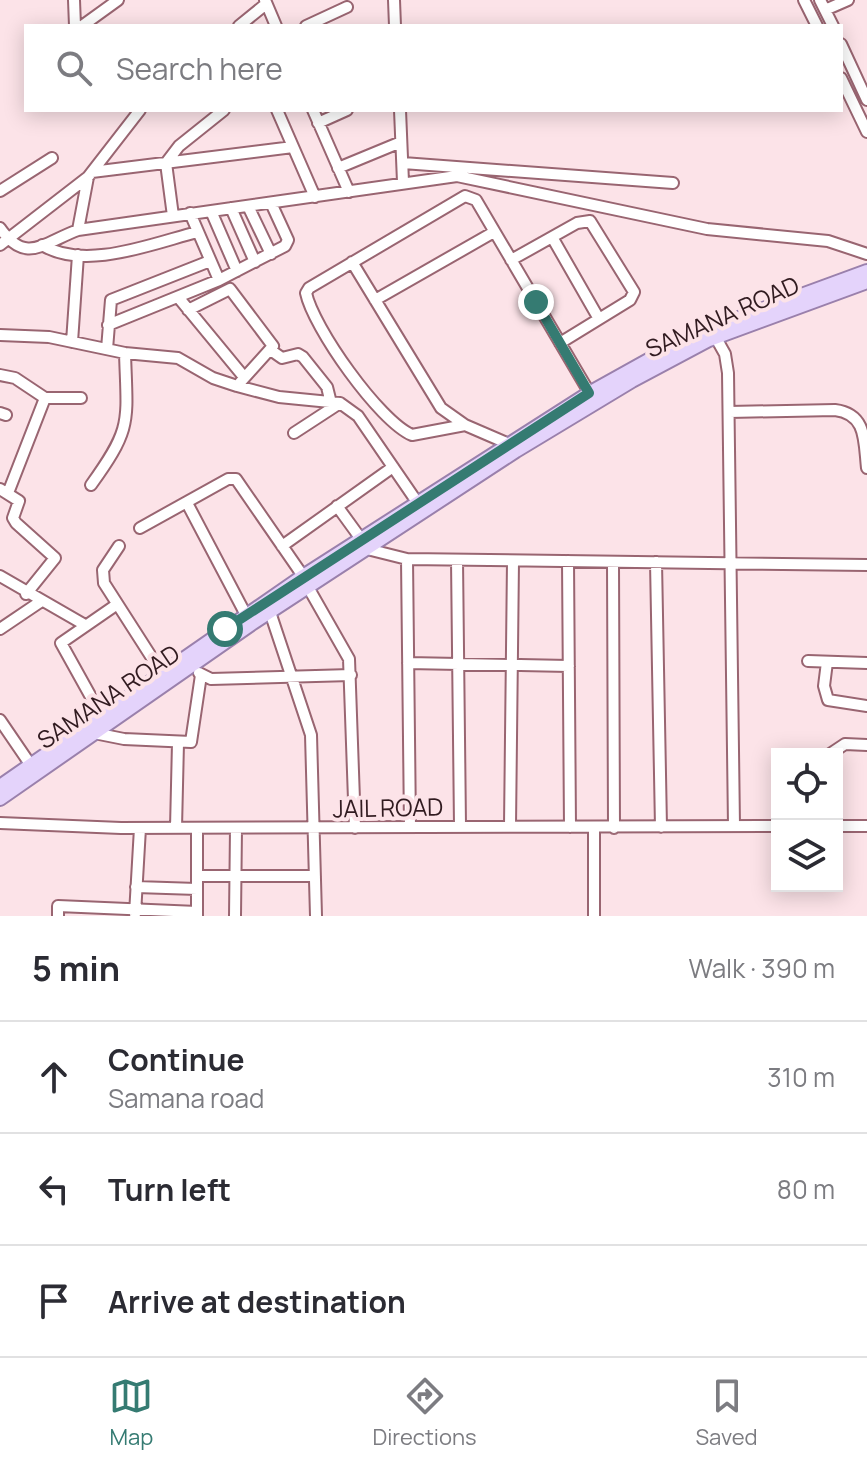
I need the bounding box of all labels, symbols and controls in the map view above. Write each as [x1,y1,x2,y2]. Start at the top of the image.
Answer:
search box [24,24,843,112]
icon: search [52,46,96,90]
text: Search here [116,48,283,89]
street label: SAMANA ROAD [640,267,804,365]
route end [518,284,554,320]
route start [207,611,243,647]
street label: SAMANA ROAD [30,636,186,756]
map controls [771,748,843,892]
button: locate [771,748,843,820]
street label: JAIL ROAD [332,790,444,824]
button: layers [771,820,843,892]
text: 5 min [32,945,120,991]
text: Walk · 390 m [689,950,835,986]
text: Continue [108,1039,244,1080]
icon: ahead [32,1055,76,1099]
text: 310 m [767,1059,835,1095]
text: Samana road [108,1080,264,1116]
icon: left [32,1167,76,1211]
text: Turn left [108,1169,231,1210]
text: 80 m [777,1171,835,1207]
icon: arrive [32,1279,76,1323]
text: Arrive at destination [108,1281,406,1322]
tab: Map [109,1374,153,1452]
tab: Directions [372,1374,477,1452]
tab: Saved [696,1374,758,1452]

